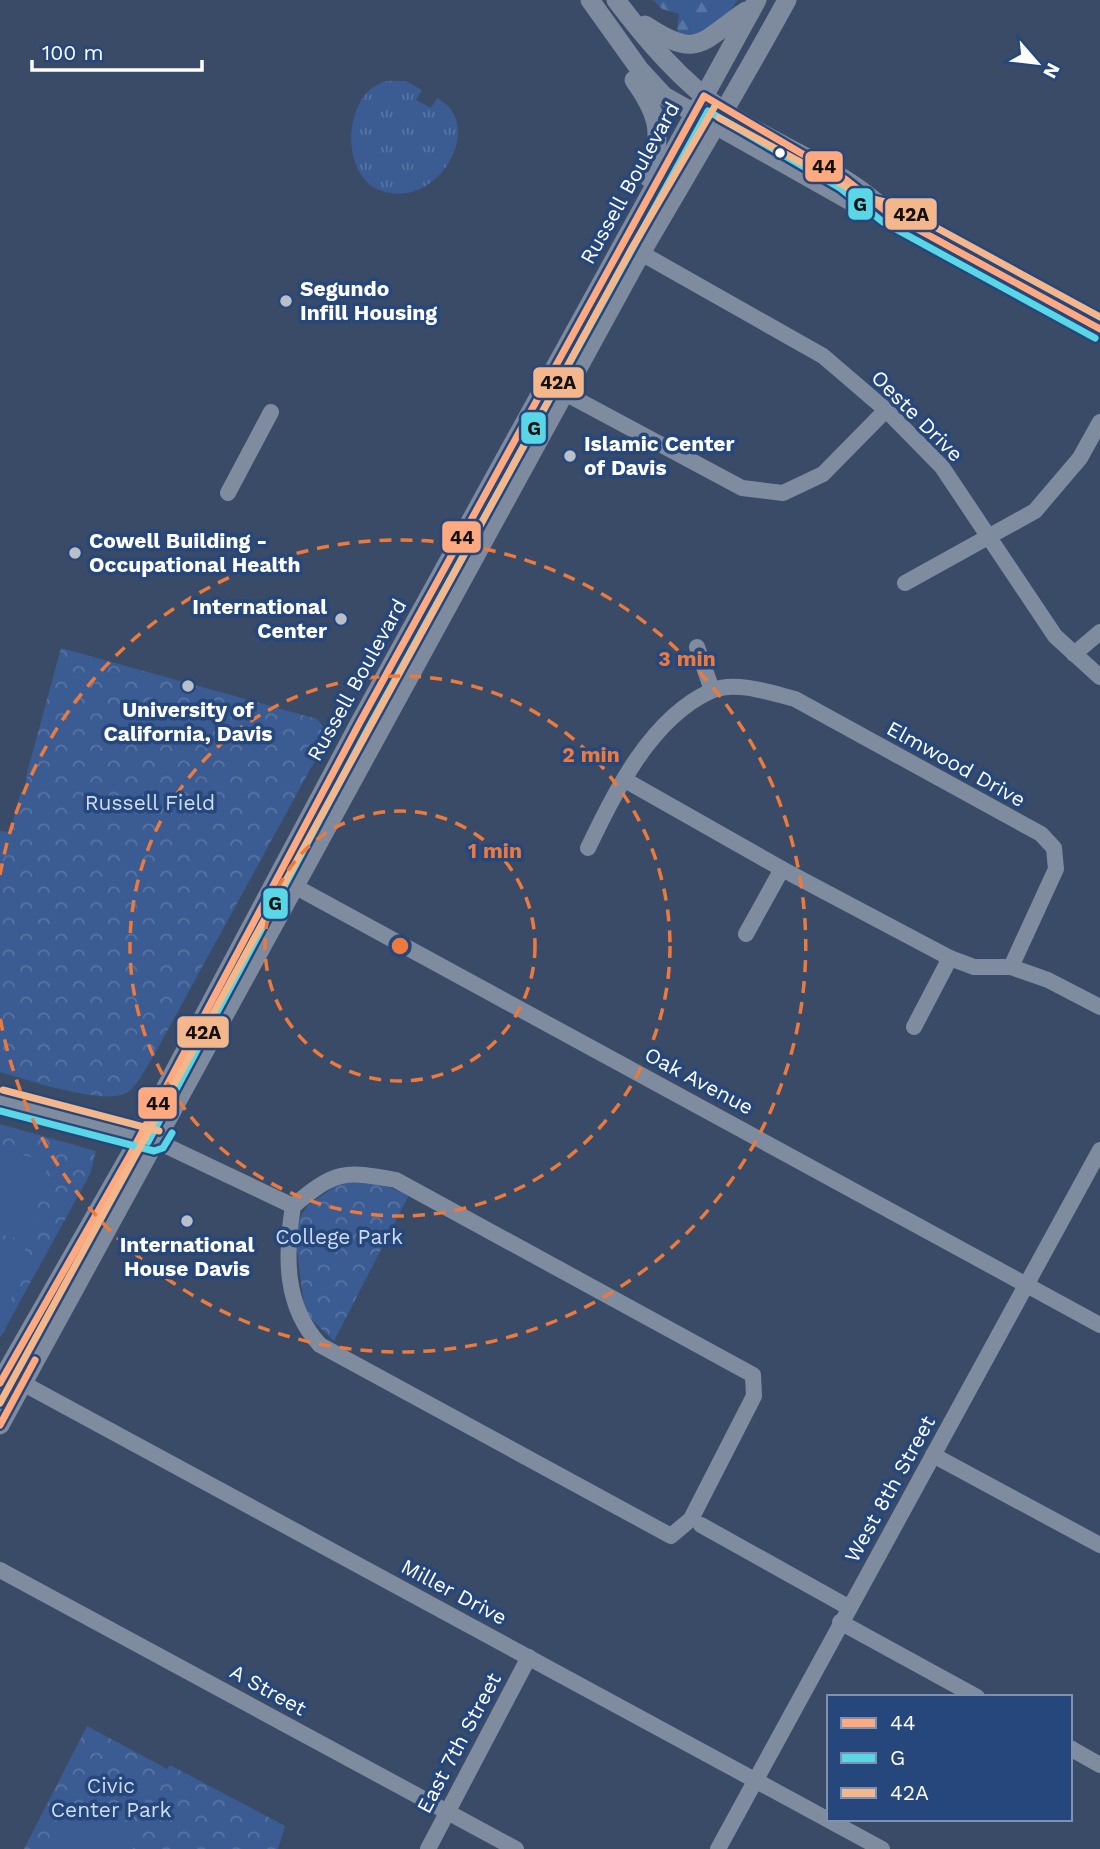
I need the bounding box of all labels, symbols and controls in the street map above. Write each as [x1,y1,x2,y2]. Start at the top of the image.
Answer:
scale bar [32,28,201,72]
north arrow [1002,28,1072,98]
text: 100 m [42,40,104,65]
text: N [1038,59,1065,82]
street label: Russell Boulevard [575,97,685,268]
unlabelled marker [773,146,787,160]
line badge: 44 [804,150,844,183]
text: 44 [812,155,836,178]
line badge: G [847,187,874,221]
text: G [853,193,867,216]
line badge: 42A [884,197,938,231]
text: 42A [893,203,929,226]
place label: Segundo Infill Housing [300,276,437,325]
marker: Segundo Infill Housing [278,293,294,309]
street label: Oeste Drive [866,365,968,467]
line badge: 42A [532,366,585,399]
text: 42A [540,371,576,394]
line badge: G [520,411,547,445]
text: G [527,417,541,440]
place label: Islamic Center of Davis [584,431,735,480]
marker: Islamic Center of Davis [562,448,578,464]
line badge: 44 [441,520,482,554]
text: 44 [450,526,474,549]
place label: Cowell Building - Occupational Health [89,528,301,577]
marker: Cowell Building - Occupational Health [67,545,83,561]
place label: International Center [192,594,327,643]
street label: Russell Boulevard [302,594,412,765]
marker: International Center [333,611,349,627]
text: 3 min [658,646,716,671]
marker: University of California, Davis [180,678,196,694]
place label: University of California, Davis [103,697,273,746]
street label: Elmwood Drive [883,715,1030,812]
text: 2 min [562,742,620,767]
park label: Russell Field [85,790,215,815]
text: 1 min [468,838,522,863]
line badge: G [262,887,289,920]
text: G [268,892,282,915]
centre of rings [388,934,412,958]
line badge: 42A [176,1015,230,1049]
text: 42A [185,1021,221,1044]
street label: Oak Avenue [641,1041,758,1120]
line badge: 44 [137,1086,178,1120]
text: 44 [146,1092,170,1115]
marker: International House Davis [179,1213,195,1229]
park label: College Park [275,1224,403,1249]
place label: International House Davis [120,1232,254,1281]
street label: West 8th Street [839,1411,940,1566]
street label: Miller Drive [397,1553,511,1630]
street label: A Street [226,1658,311,1721]
street label: East 7th Street [411,1668,506,1817]
legend [827,1695,1072,1821]
text: 44 [890,1710,916,1735]
text: G [890,1745,905,1770]
park label: Civic Center Park [51,1773,171,1822]
text: 42A [890,1780,929,1805]

